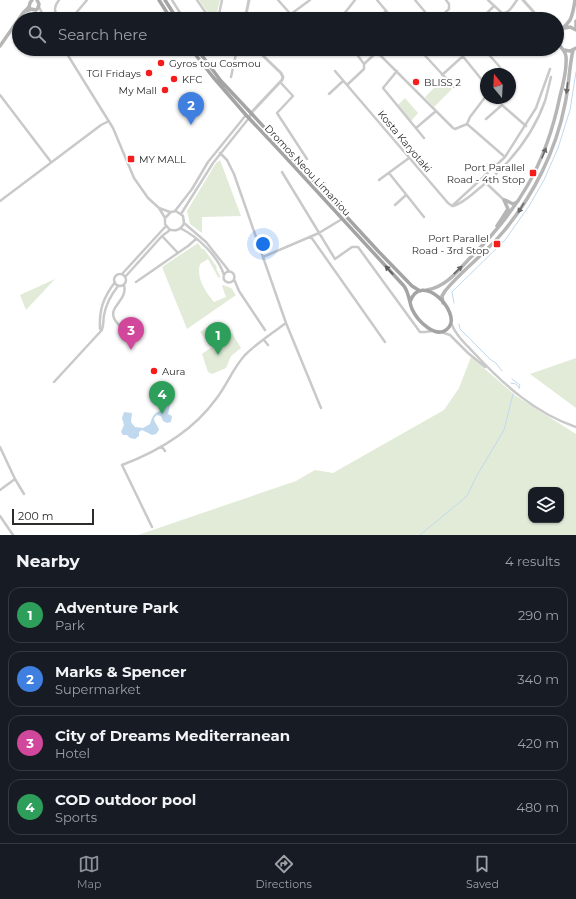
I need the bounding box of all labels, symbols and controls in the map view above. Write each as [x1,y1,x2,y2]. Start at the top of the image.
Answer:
search box [12,12,564,56]
icon: search [26,23,48,45]
text: Search here [58,25,147,44]
place label: Gyros tou Cosmou [169,57,261,70]
marker: Gyros tou Cosmou [156,58,166,68]
place label: TGI Fridays [86,67,141,80]
marker: TGI Fridays [144,68,154,78]
north arrow [480,68,516,104]
place label: KFC [182,73,202,86]
marker: KFC [169,74,179,84]
place label: BLISS 2 [424,76,461,89]
marker: BLISS 2 [411,77,421,87]
one-way arrow [564,82,571,94]
place label: My Mall [119,84,157,97]
marker: My Mall [160,85,170,95]
pin: 2 [178,92,204,125]
street label: Kosta Karyotaki [375,108,434,175]
street label: Dromos Neou Limaniou [262,122,353,219]
one-way arrow [541,146,547,158]
place label: MY MALL [139,153,186,166]
marker: MY MALL [126,154,136,164]
place label: Port Parallel Road - 4th Stop [447,161,525,186]
marker: Port Parallel Road - 4th Stop [528,168,538,178]
one-way arrow [517,203,525,213]
place label: Port Parallel Road - 3rd Stop [412,232,489,257]
your location [253,234,273,254]
marker: Port Parallel Road - 3rd Stop [492,239,502,249]
one-way arrow [385,265,394,275]
one-way arrow [453,265,463,275]
pin: 3 [118,317,144,350]
pin: 1 [205,322,231,355]
place label: Aura [162,365,185,378]
marker: Aura [149,366,159,376]
pin: 4 [149,381,175,414]
map controls [528,487,564,523]
button: layers [528,487,564,523]
scale bar [12,507,94,526]
text: 200 m [18,509,53,523]
text: Nearby [16,551,80,571]
text: 4 results [505,553,560,569]
text: Adventure Park [55,598,179,617]
text: 1 [27,607,33,623]
text: 290 m [518,607,559,623]
text: Park [55,617,85,633]
text: Marks & Spencer [55,662,186,681]
text: 2 [26,671,34,687]
text: 340 m [517,671,559,687]
text: Supermarket [55,681,141,697]
text: City of Dreams Mediterranean [55,726,290,745]
text: 3 [26,735,34,751]
text: 420 m [517,735,559,751]
text: Hotel [55,745,90,761]
text: COD outdoor pool [55,790,196,809]
text: 4 [26,799,34,815]
text: 480 m [516,799,559,815]
text: Sports [55,809,97,825]
tab: Map [77,853,101,891]
tab: Directions [256,853,312,891]
tab: Saved [466,853,499,891]

